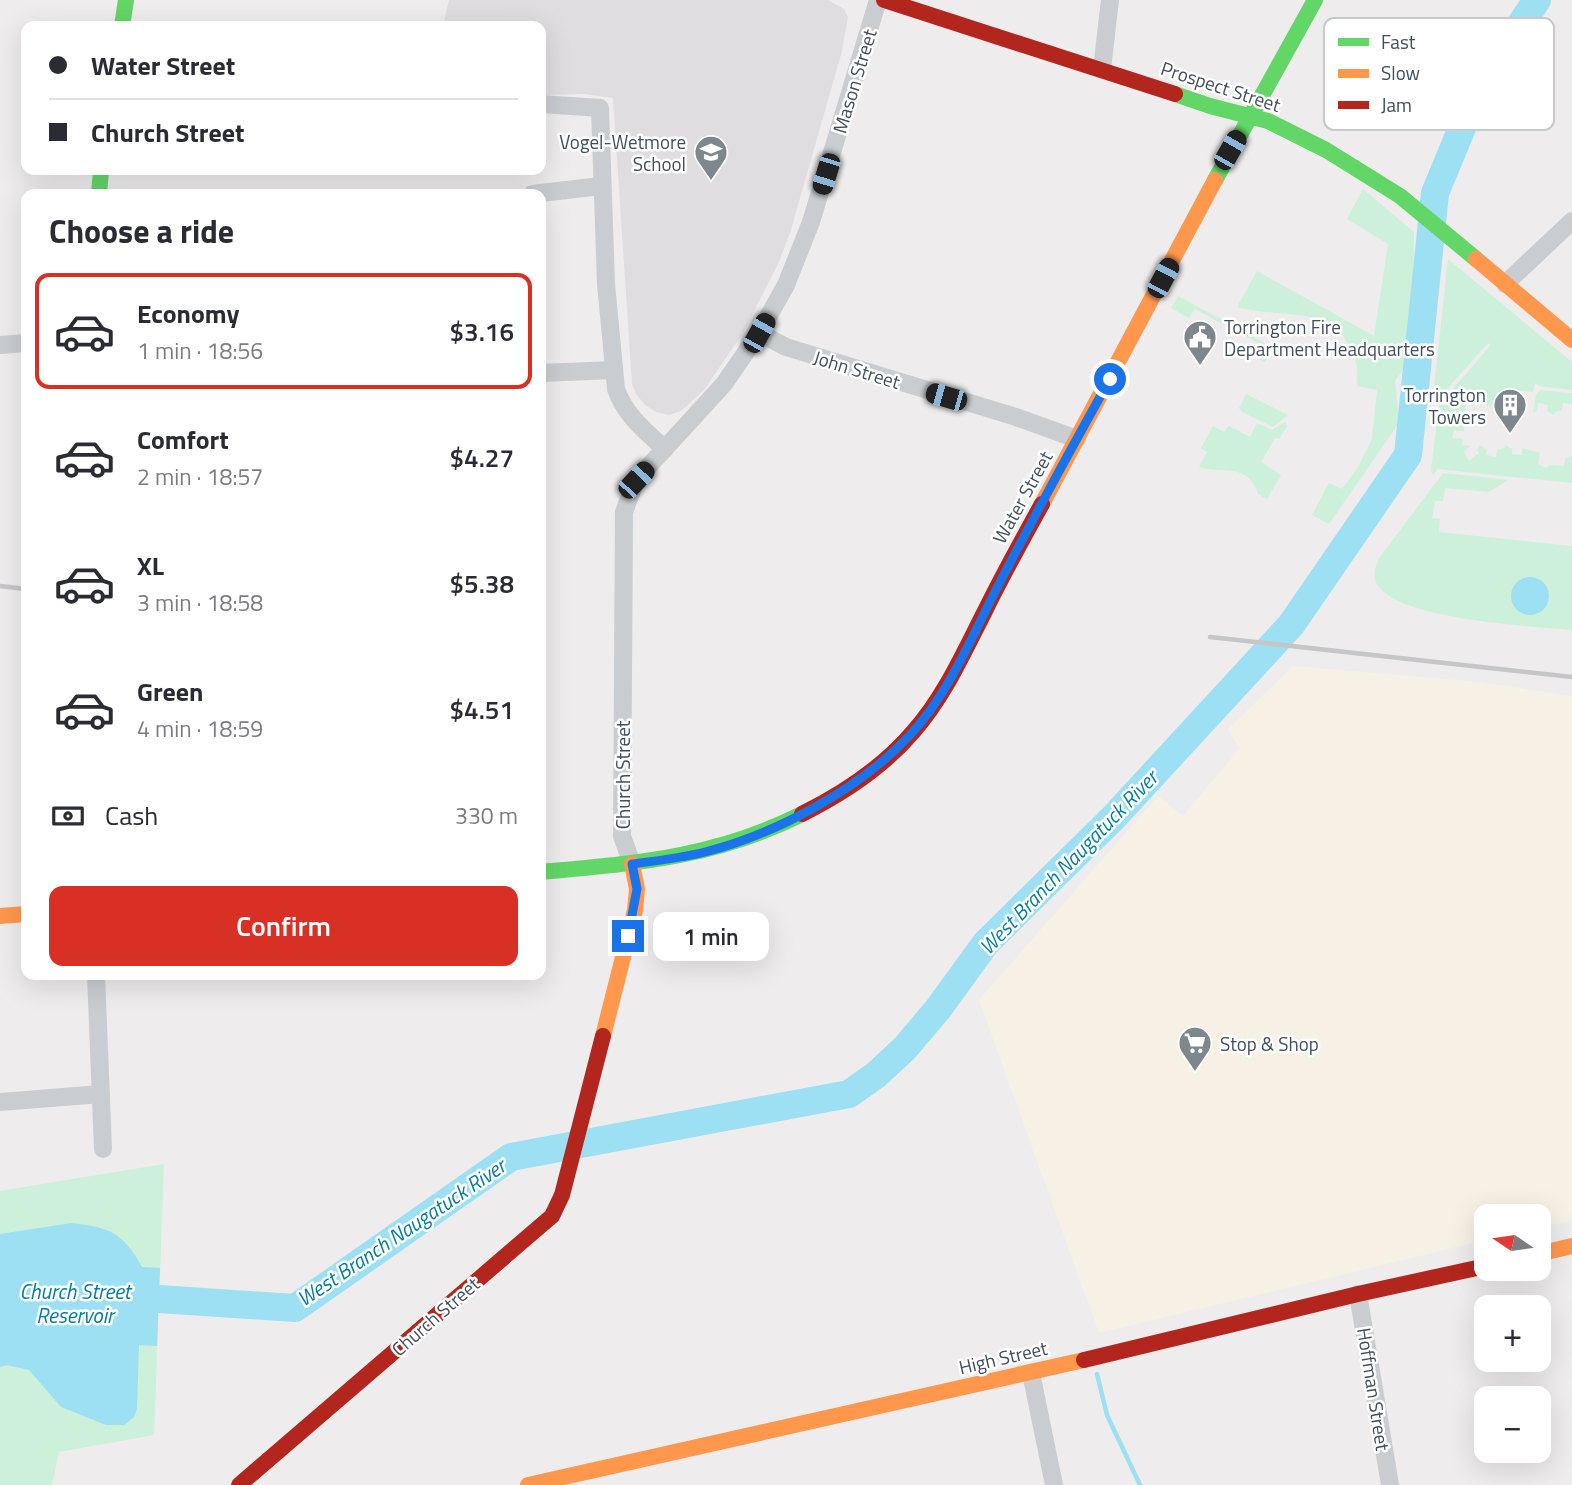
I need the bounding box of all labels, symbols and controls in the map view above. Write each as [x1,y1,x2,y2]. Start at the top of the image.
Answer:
legend [1324,18,1554,130]
street label: Mason Street [824,25,884,137]
text: Fast [1381,27,1416,56]
text: Water Street [91,46,235,85]
street label: Prospect Street [1157,53,1285,119]
text: Slow [1381,58,1420,87]
text: Jam [1381,90,1412,119]
text: Church Street [91,113,244,152]
place label: Vogel-Wetmore School [559,127,686,178]
car [1211,127,1250,173]
school or university icon: Vogel-Wetmore School [692,133,730,182]
car [810,151,843,197]
text: Choose a ride [49,207,234,255]
car [1144,255,1183,301]
text: Economy [137,294,239,333]
icon: car [53,300,116,363]
car [740,310,779,356]
text: $3.16 [450,312,514,351]
place label: Torrington Fire Department Headquarters [1224,312,1435,363]
public building icon: Torrington Fire Department Headquarters [1181,318,1219,367]
text: 1 min · 18:56 [137,333,263,368]
street label: John Street [810,342,904,396]
route start [1094,363,1126,395]
place label: Torrington Towers [1404,380,1486,431]
car [923,381,970,413]
building icon: Torrington Towers [1491,386,1529,435]
text: Comfort [137,420,229,459]
icon: car [53,426,116,489]
text: $4.27 [450,438,514,477]
street label: Water Street [985,445,1060,549]
car [614,457,659,503]
text: 2 min · 18:57 [137,459,263,494]
text: XL [137,546,164,585]
icon: car [53,552,116,615]
text: $5.38 [450,564,514,603]
text: 3 min · 18:58 [137,585,263,620]
text: Green [137,672,203,711]
icon: car [53,678,116,741]
text: $4.51 [450,690,514,729]
text: 4 min · 18:59 [137,711,263,746]
street label: Church Street [608,720,637,829]
water label: West Branch Naugatuck River [971,761,1167,962]
text: Cash [105,796,158,835]
icon: cash [49,797,87,835]
text: 330 m [455,798,518,833]
button: Confirm [49,886,518,966]
callout: 1 min [652,912,768,960]
text: 1 min [683,919,739,954]
route end [612,920,644,952]
supermarket icon: Stop & Shop [1176,1024,1214,1073]
place label: Stop & Shop [1220,1029,1319,1058]
water label: West Branch Naugatuck River [290,1149,514,1314]
north arrow [1474,1204,1550,1281]
map controls [1474,1204,1551,1463]
street label: Church Street [384,1269,486,1363]
water label: Church Street Reservoir [19,1275,133,1331]
button: + [1474,1295,1551,1372]
street label: Hoffman Street [1350,1325,1398,1453]
street label: High Street [956,1333,1050,1381]
button: − [1474,1386,1551,1463]

